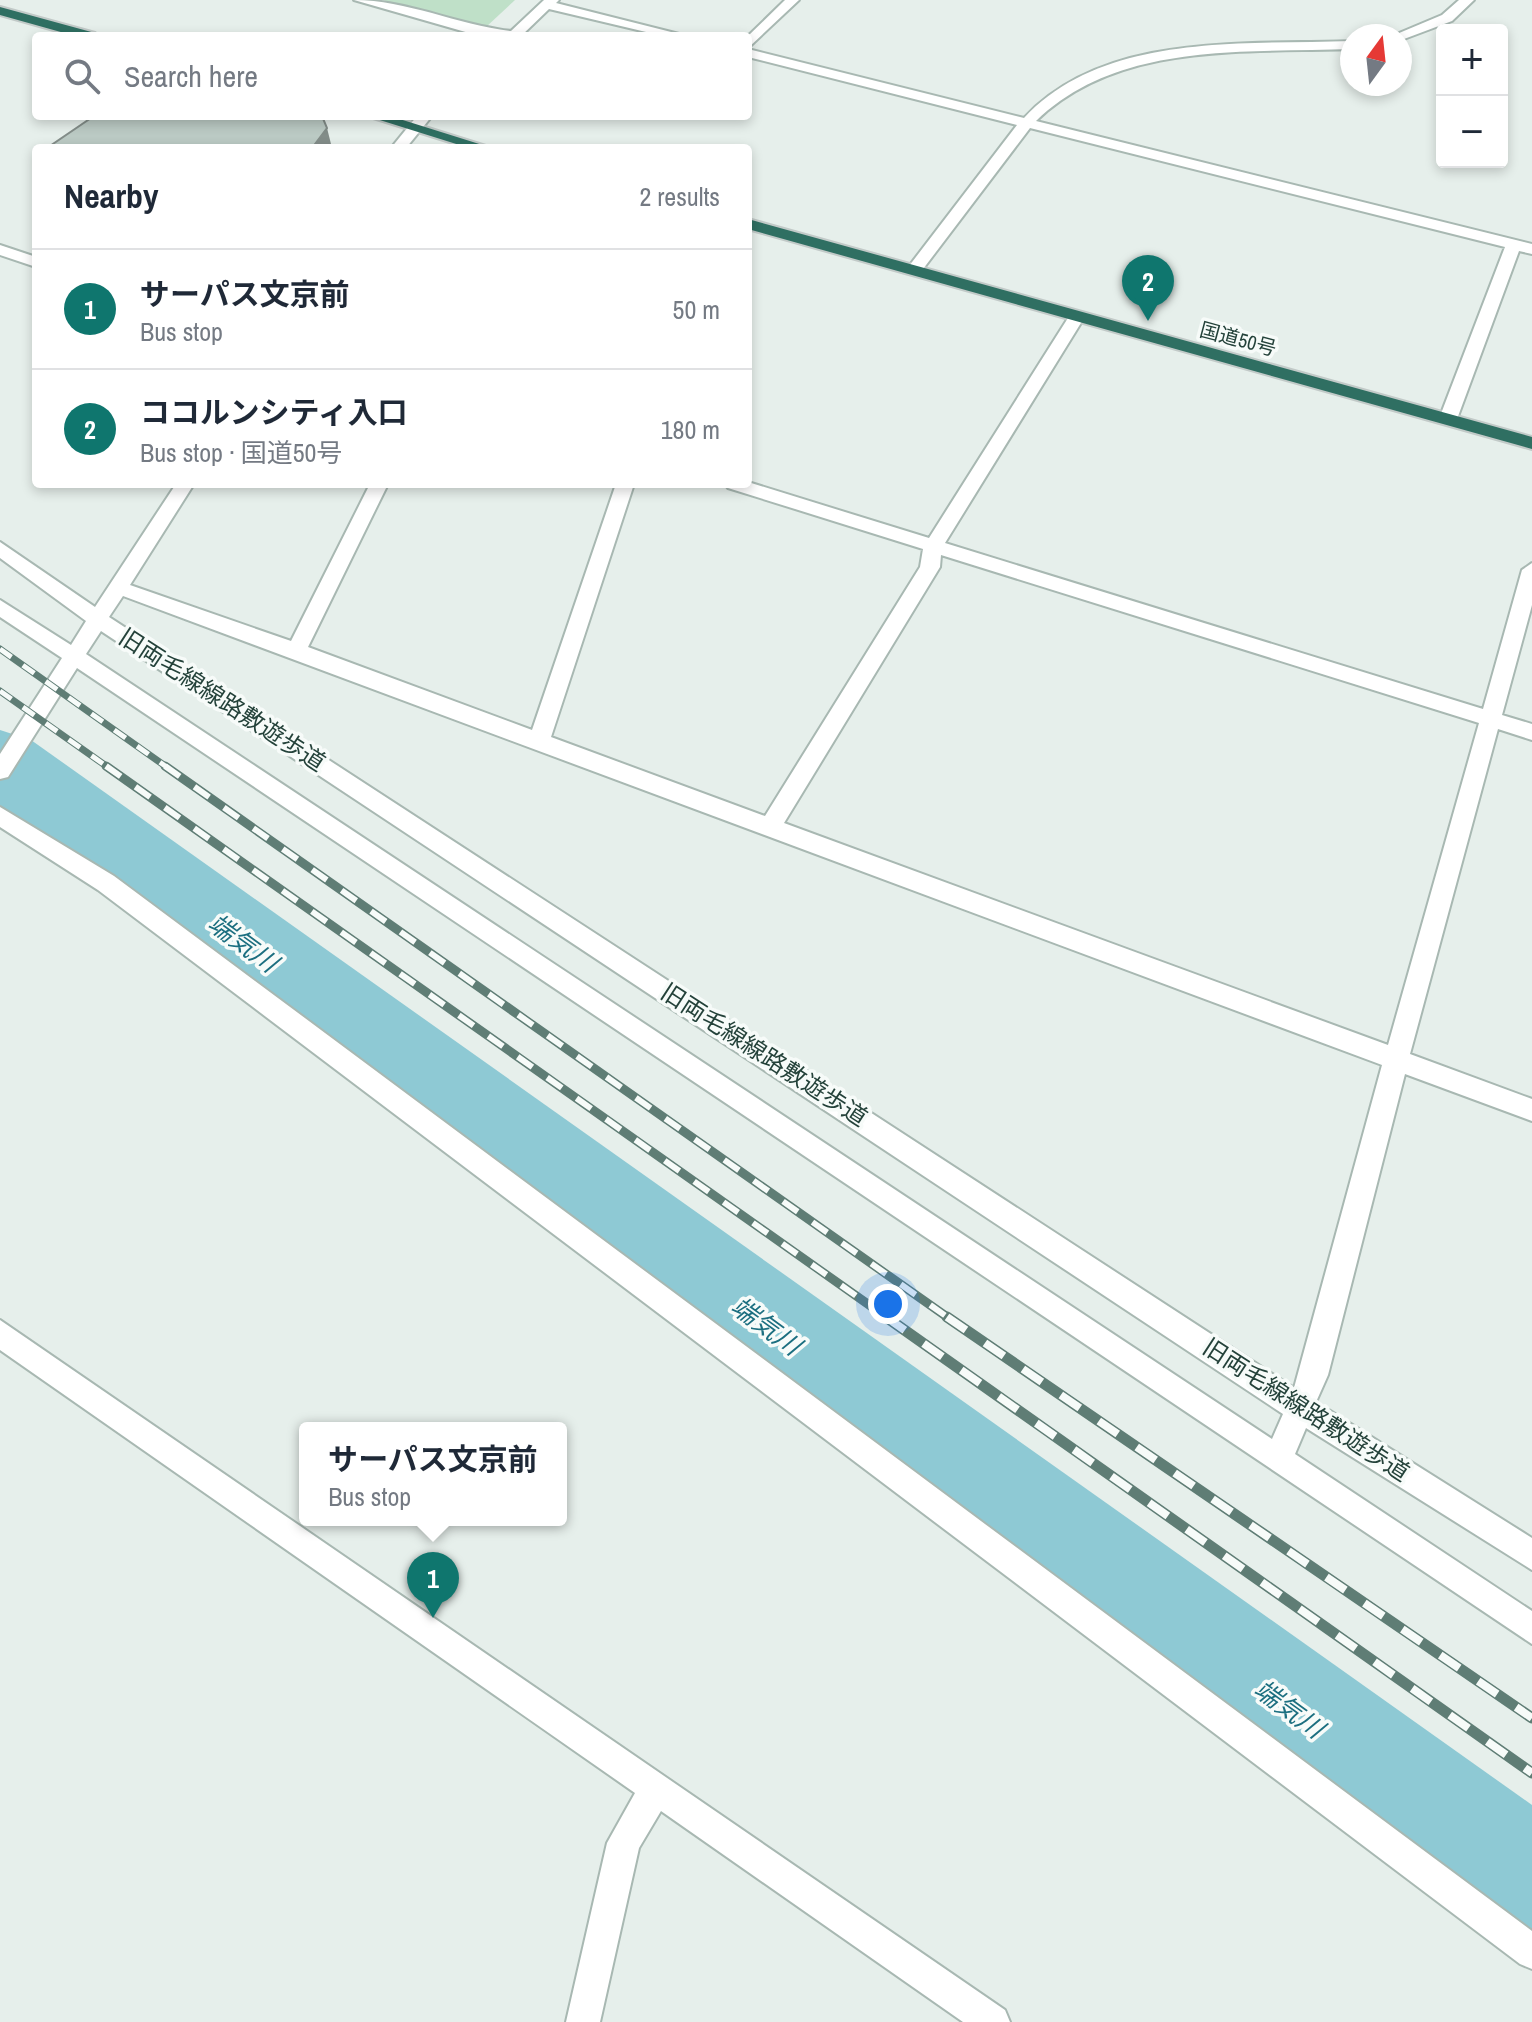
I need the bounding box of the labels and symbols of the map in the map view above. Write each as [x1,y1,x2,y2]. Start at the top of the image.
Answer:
north arrow [1340,24,1412,96]
pin: 2 [1122,255,1174,321]
street label: 国道50号 [1197,315,1279,362]
street label: 旧両毛線線路敷遊歩道 [113,620,332,778]
water label: 端気川 [201,906,288,981]
street label: 旧両毛線線路敷遊歩道 [655,975,874,1133]
your location [868,1284,908,1324]
water label: 端気川 [724,1289,811,1364]
street label: 旧両毛線線路敷遊歩道 [1197,1330,1416,1488]
pin: 1 [407,1552,459,1618]
water label: 端気川 [1247,1672,1334,1747]

